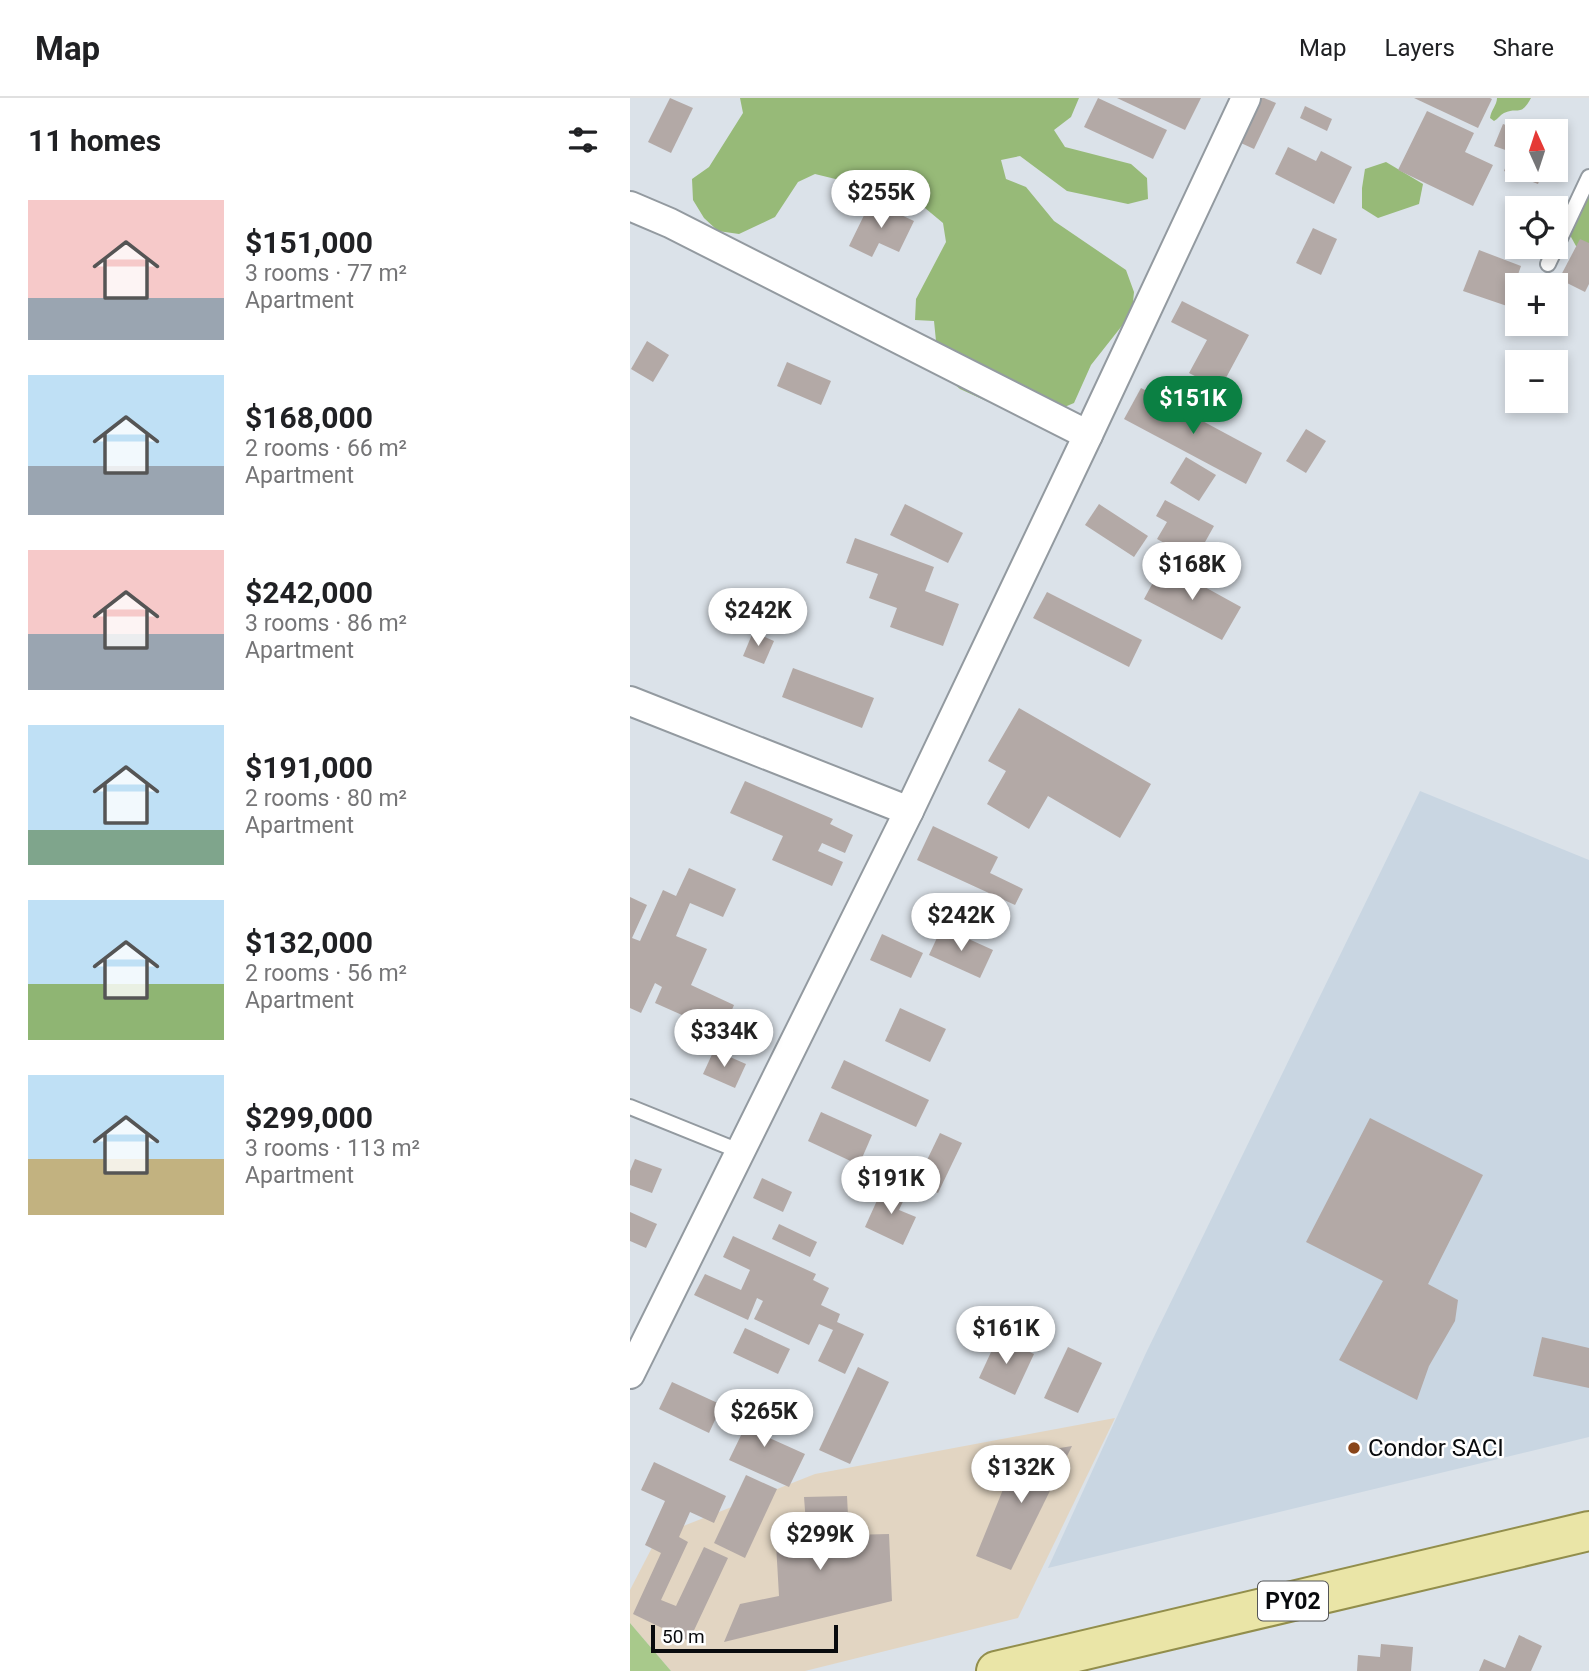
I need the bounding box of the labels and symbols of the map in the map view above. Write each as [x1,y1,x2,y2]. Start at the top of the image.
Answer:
north arrow [1505,119,1568,182]
pin: $255K [832,170,930,230]
pin: $151K [1144,376,1242,436]
pin: $168K [1143,542,1241,602]
pin: $242K [709,588,807,648]
pin: $242K [912,894,1010,953]
pin: $334K [675,1010,773,1069]
pin: $191K [842,1156,940,1216]
pin: $161K [957,1306,1055,1366]
pin: $265K [715,1390,813,1449]
place label: Condor SACI [1368,1434,1504,1462]
marker: Condor SACI [1346,1440,1362,1456]
pin: $132K [972,1446,1070,1505]
pin: $299K [771,1512,869,1572]
road number: PY02 [1258,1582,1328,1620]
scale bar [651,1622,838,1654]

